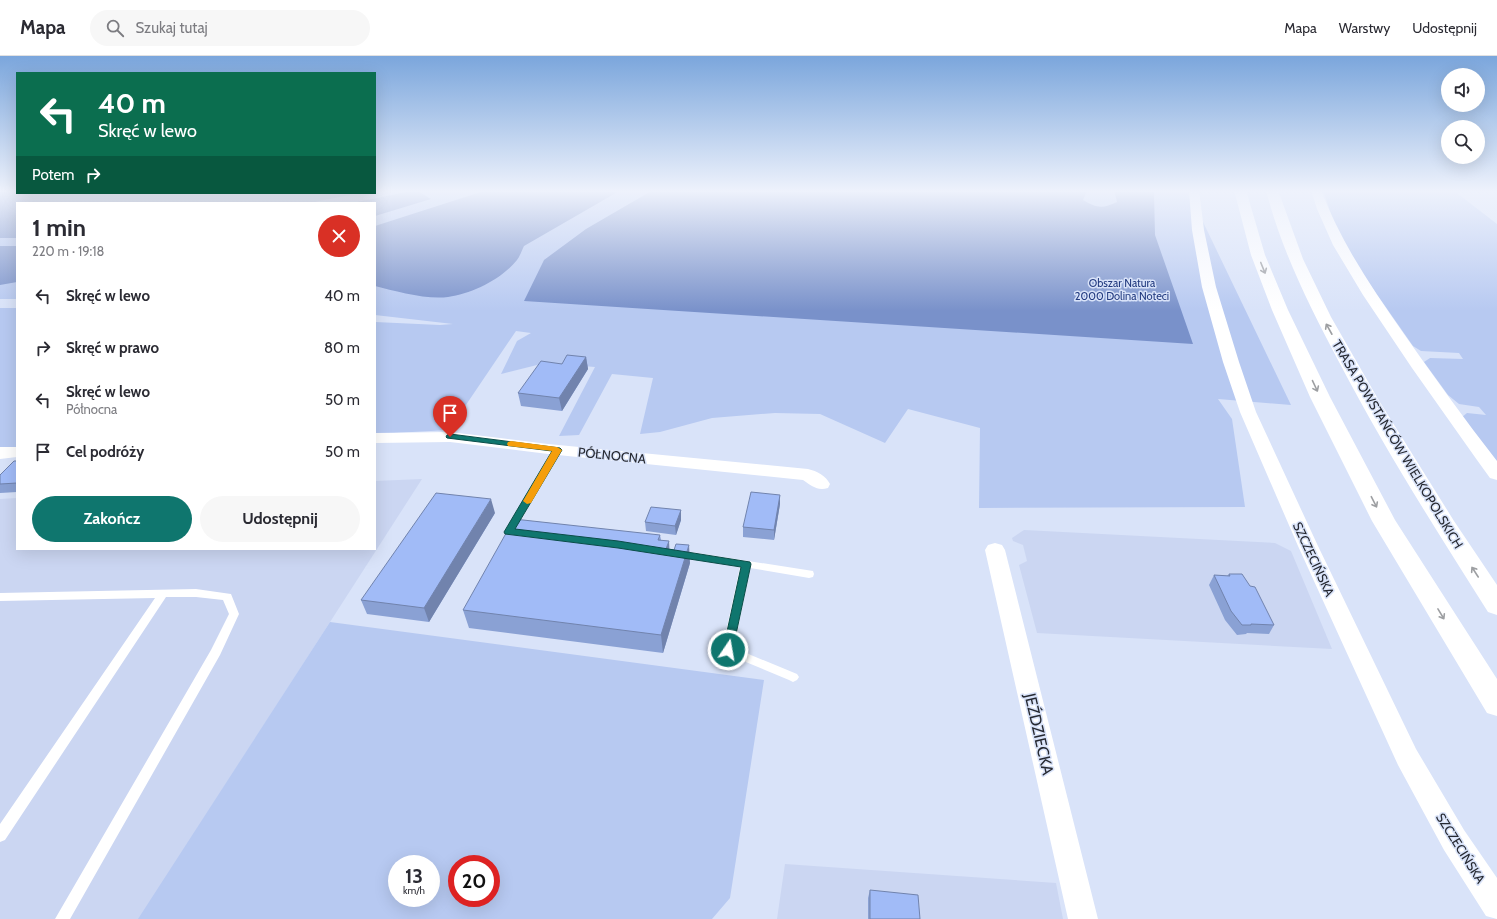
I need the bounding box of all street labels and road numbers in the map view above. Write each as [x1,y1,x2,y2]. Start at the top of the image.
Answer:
street label: TRASA POWSTAŃCÓW WIELKOPOLSKICH [1329,336,1468,551]
street label: PÓŁNOCNA [577,443,647,467]
street label: SZCZECIŃSKA [1290,519,1339,599]
street label: JEŹDZIECKA [1020,690,1058,777]
street label: SZCZECIŃSKA [1433,809,1490,886]

